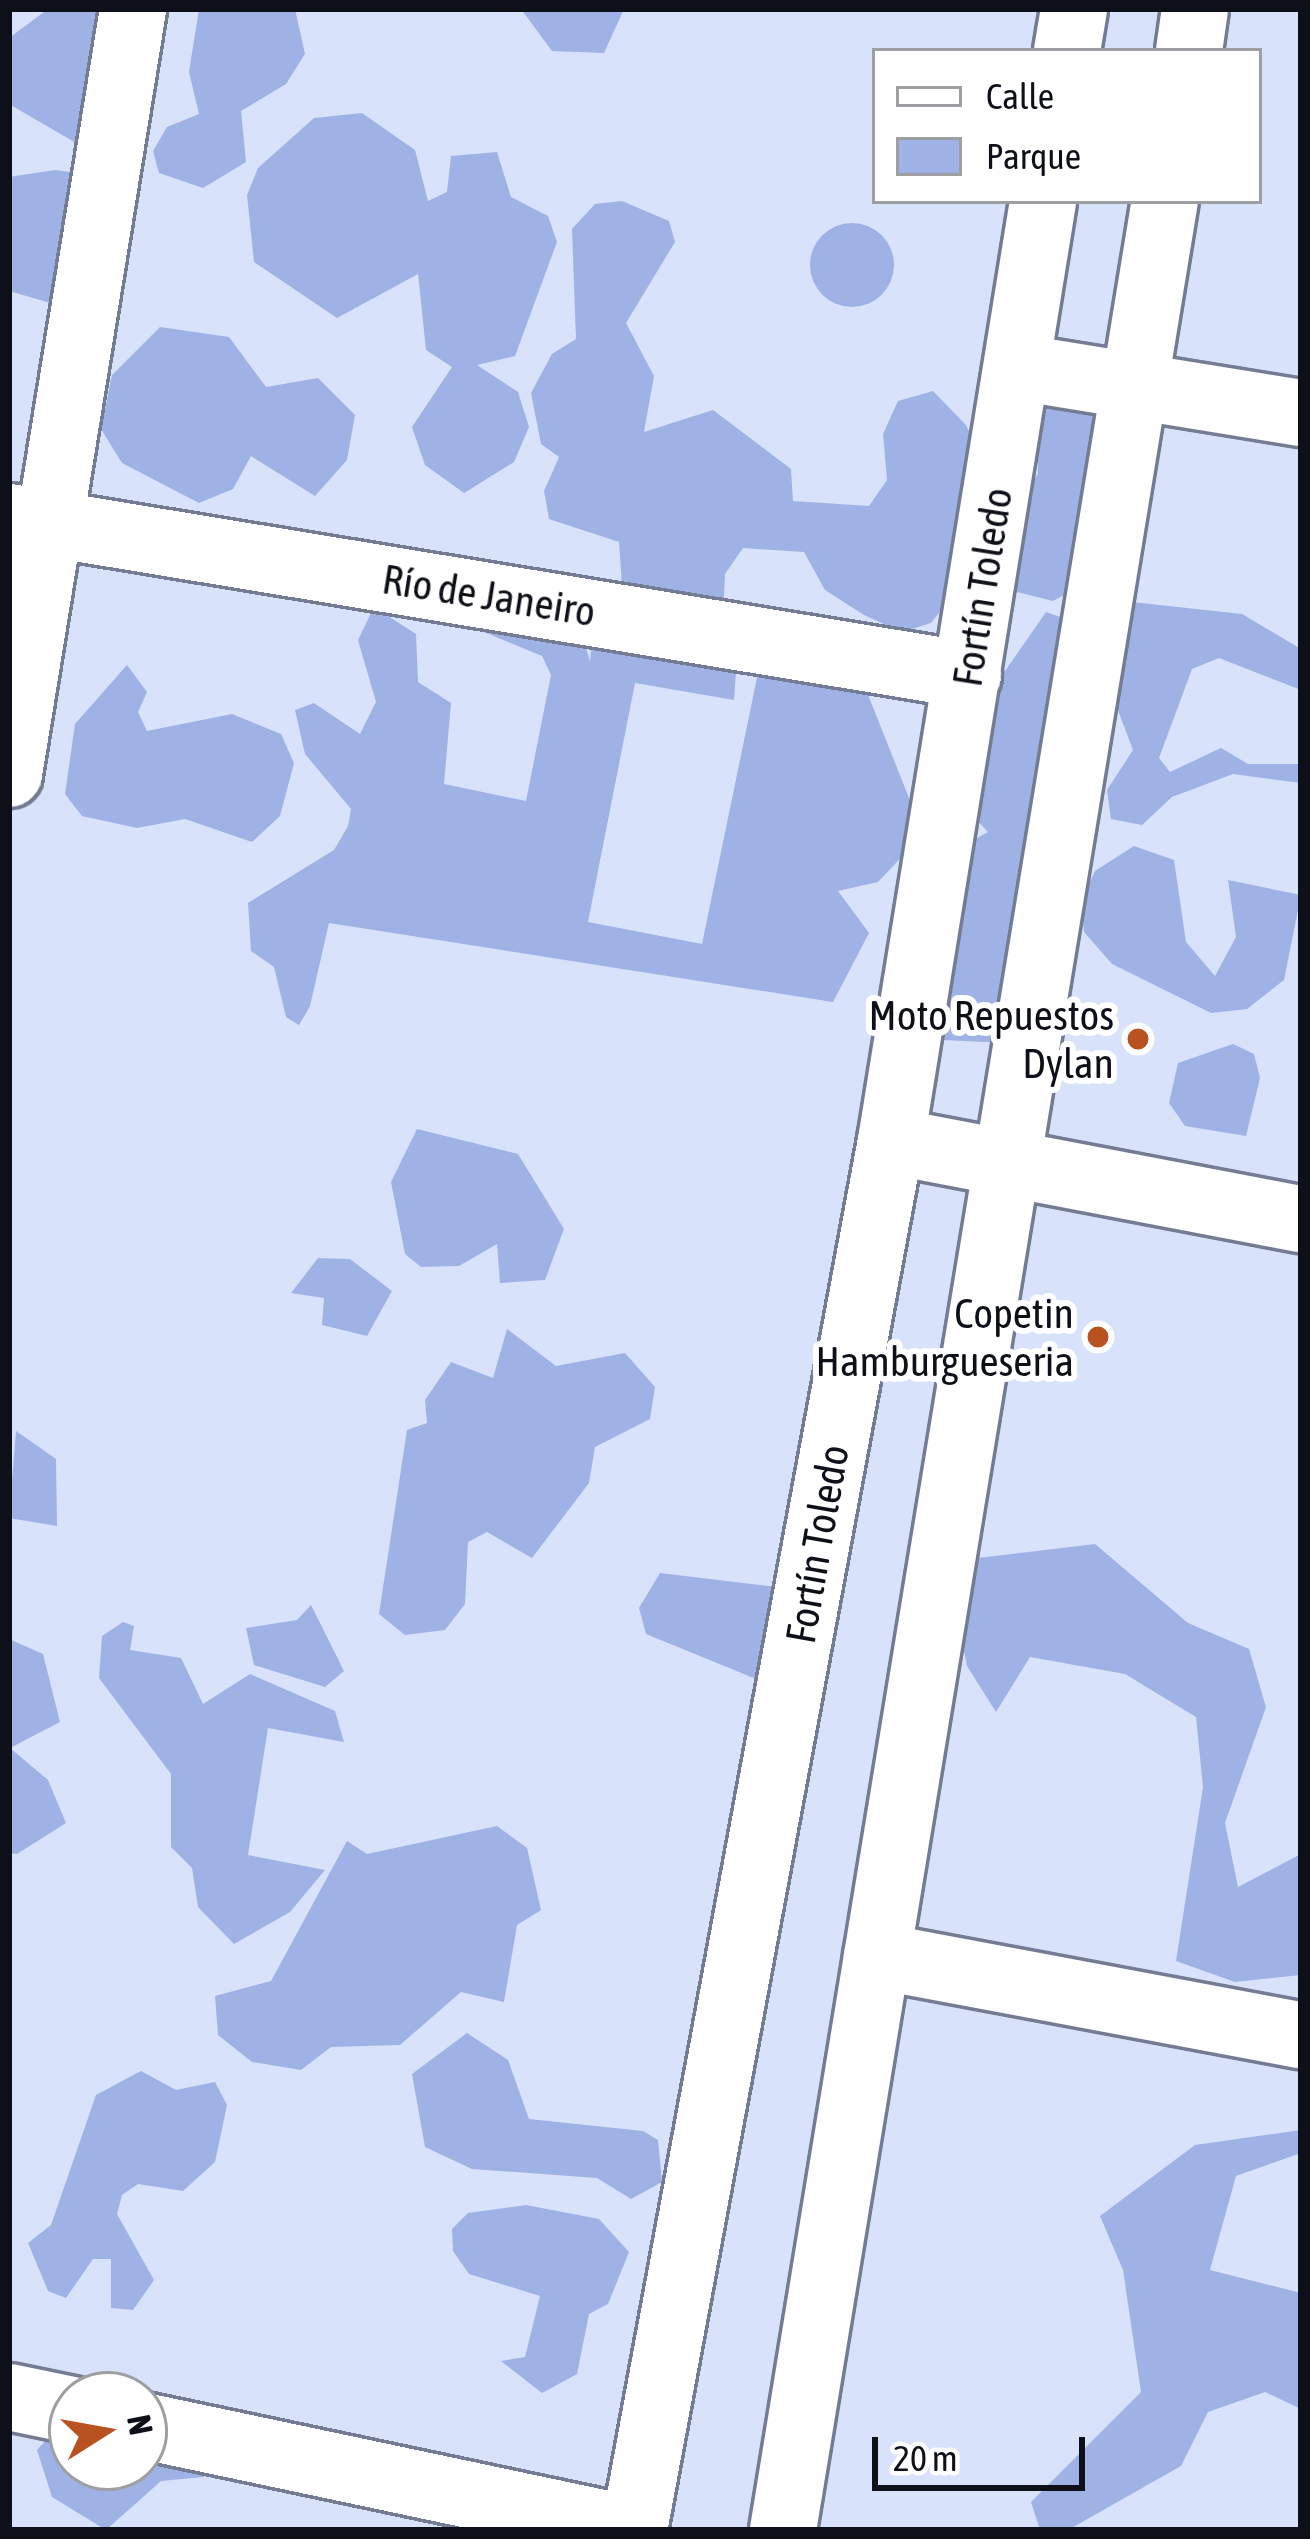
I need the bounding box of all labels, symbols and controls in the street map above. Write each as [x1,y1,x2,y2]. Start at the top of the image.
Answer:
legend [872,48,1262,204]
text: Calle [986,75,1054,117]
text: Parque [986,135,1081,177]
street label: Fortín Toledo [941,484,1023,690]
street label: Río de Janeiro [379,553,599,637]
place label: Moto Repuestos Dylan [869,990,1114,1088]
marker: Moto Repuestos Dylan [1125,1026,1151,1052]
place label: Copetin Hamburgueseria [816,1288,1074,1386]
marker: Copetin Hamburgueseria [1085,1324,1111,1350]
street label: Fortín Toledo [775,1441,859,1647]
north arrow [48,2371,168,2491]
text: N [120,2412,161,2438]
scale bar [878,2413,1091,2487]
text: 20 m [893,2437,958,2479]

